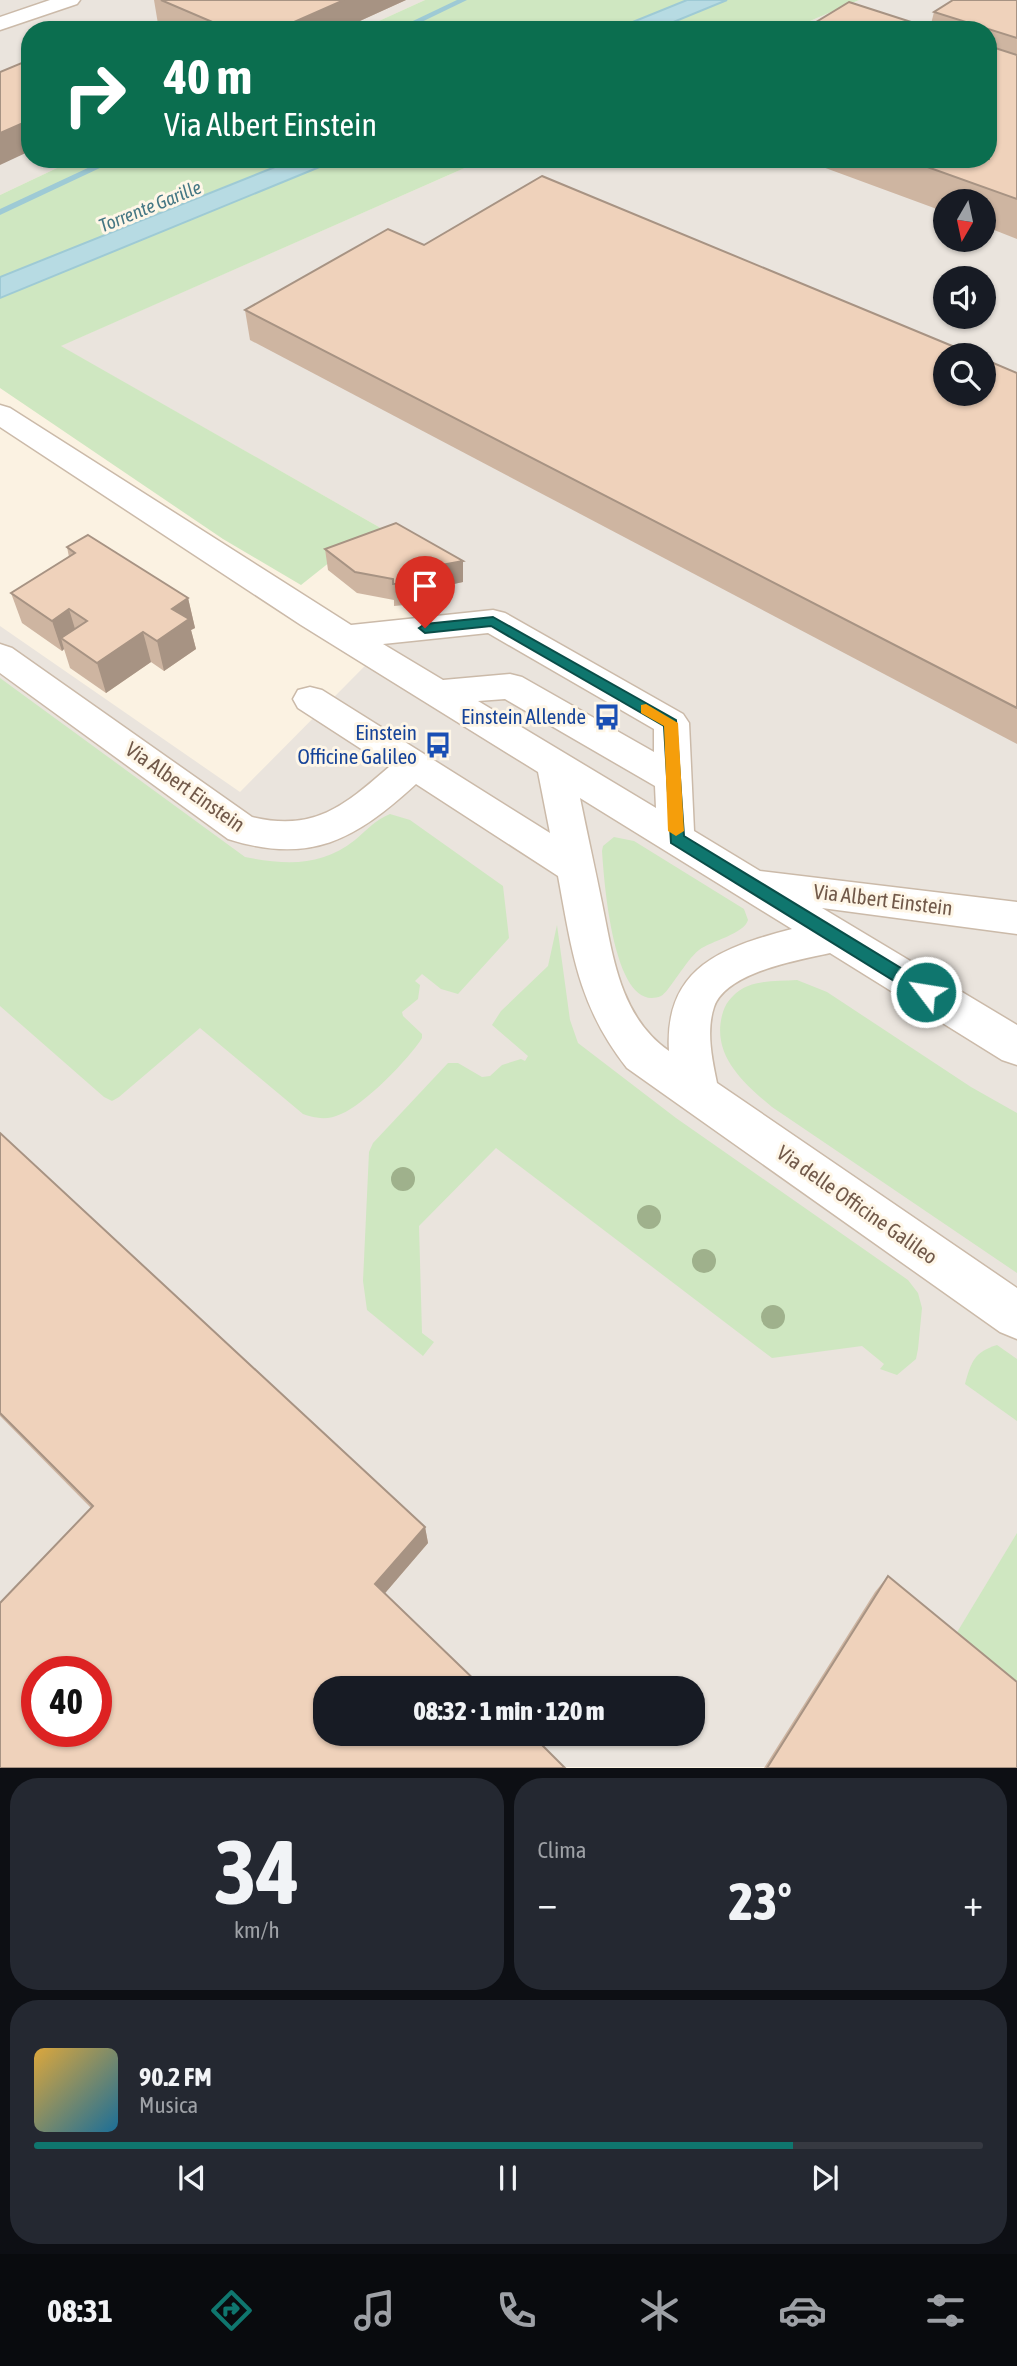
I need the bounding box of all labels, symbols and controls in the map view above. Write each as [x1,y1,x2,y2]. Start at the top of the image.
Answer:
text: 40 m [164,48,252,104]
icon: right [49,49,140,140]
text: Via Albert Einstein [164,106,377,143]
water label: Torrente Garille [96,175,204,237]
north arrow [933,189,996,252]
map controls [933,189,996,406]
button: sound [933,266,996,329]
button: search [933,343,996,406]
pin [395,556,455,628]
icon: arrive [406,567,444,605]
bus stop icon: Einstein Allende [592,702,622,732]
place label: Einstein Allende [461,704,586,728]
place label: Einstein Officine Galileo [297,720,417,768]
bus stop icon: Einstein Officine Galileo [423,730,453,760]
street label: Via Albert Einstein [121,736,250,836]
street label: Via Albert Einstein [812,879,954,919]
position arrow [889,955,963,1029]
street label: Via delle Officine Galileo [773,1140,942,1269]
speed limit sign: 40 [21,1656,112,1747]
text: 08:32 · 1 min · 120 m [414,1696,604,1726]
text: 34 [214,1819,300,1923]
text: Clima [538,1837,587,1863]
text: 23° [729,1871,792,1931]
text: − [538,1881,557,1924]
text: + [963,1881,983,1924]
text: km/h [234,1917,280,1943]
text: 90.2 FM [139,2062,212,2092]
text: Musica [139,2092,198,2118]
icon: previous [173,2159,211,2197]
icon: pause [489,2159,527,2197]
icon: next [806,2159,844,2197]
icon: directions [207,2286,256,2335]
icon: music [350,2286,399,2335]
icon: phone [492,2286,541,2335]
icon: climate [635,2286,684,2335]
icon: car [778,2286,827,2335]
icon: filters [921,2286,970,2335]
text: 08:31 [47,2292,113,2329]

